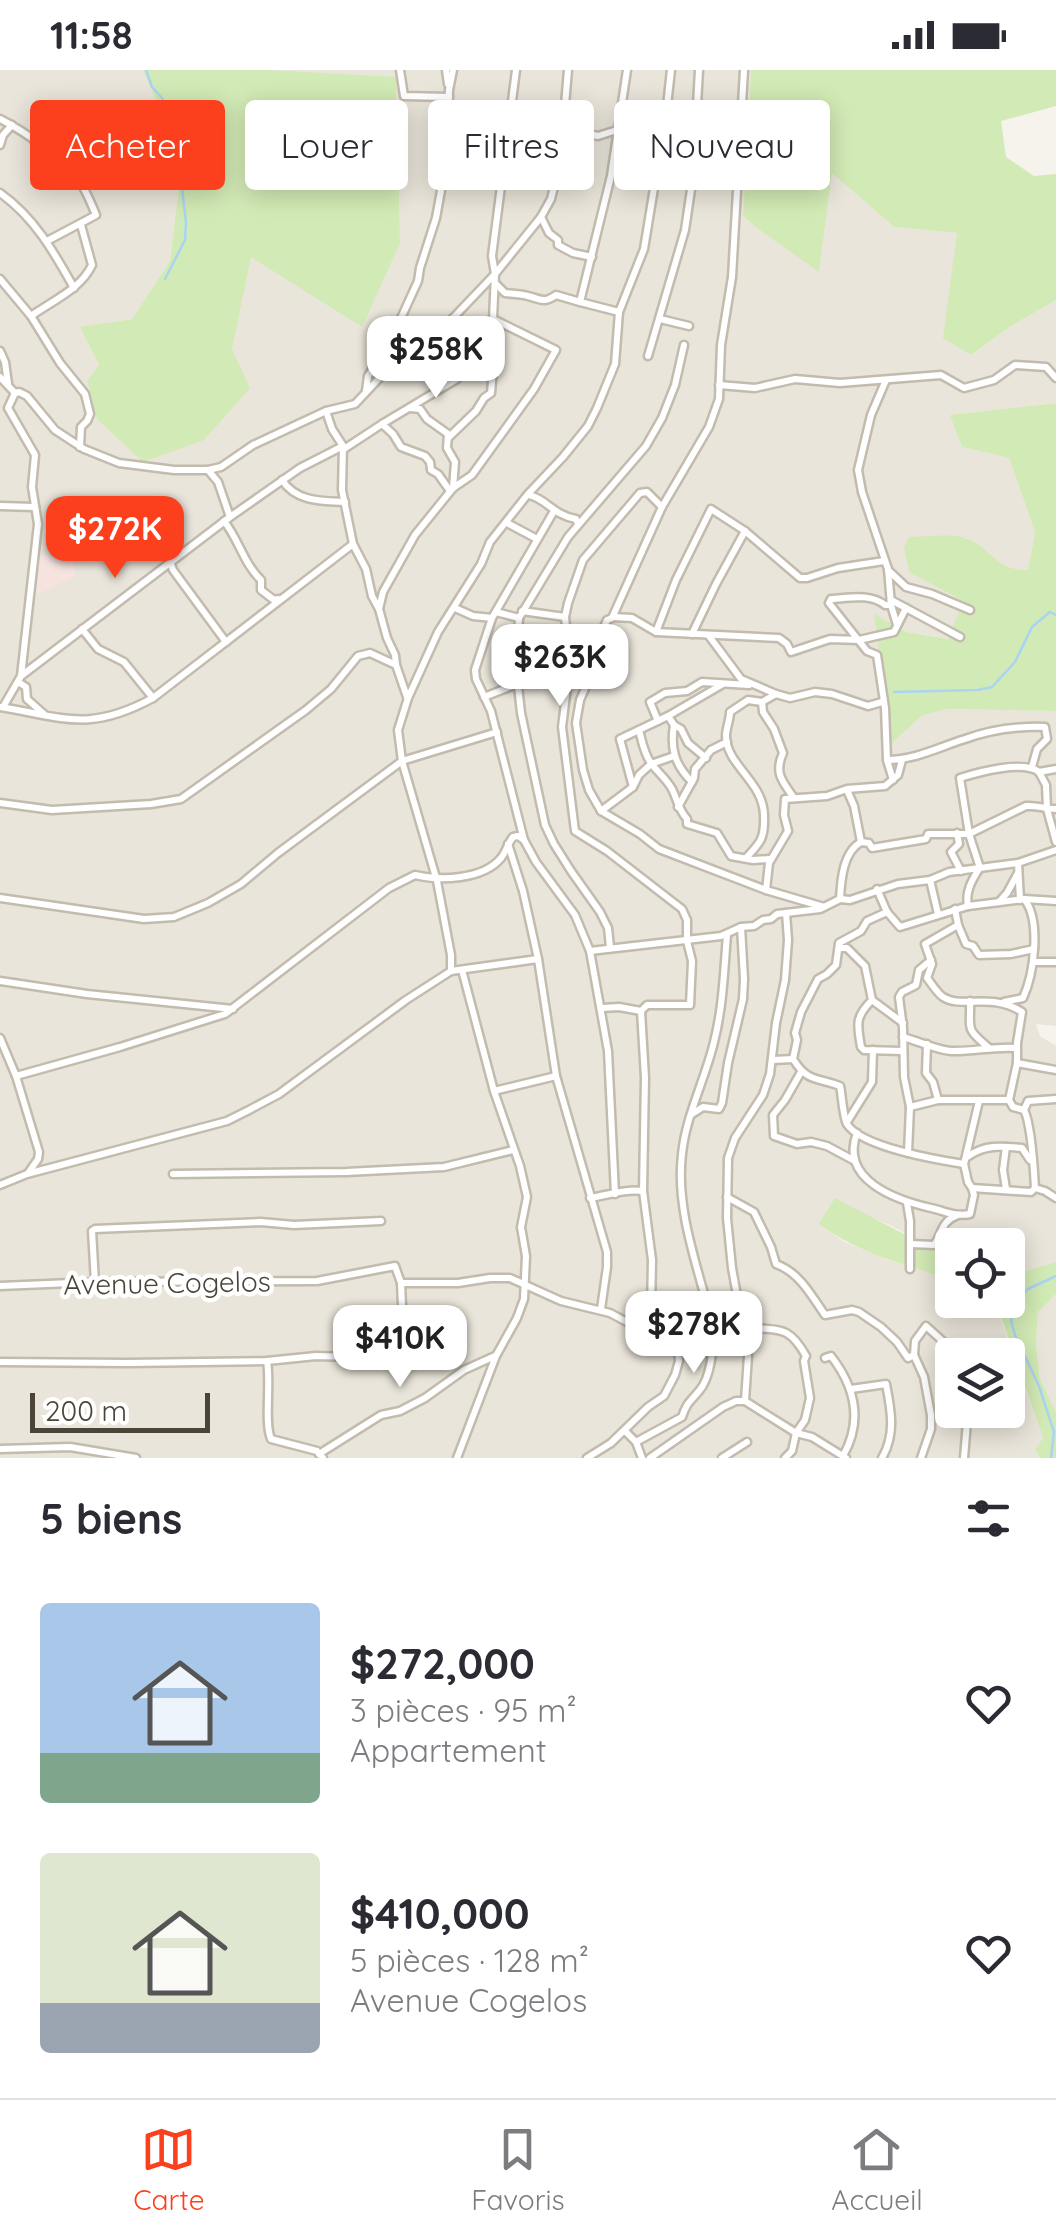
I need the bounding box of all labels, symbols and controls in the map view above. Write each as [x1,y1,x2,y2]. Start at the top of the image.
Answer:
text: 11:58 [50,11,133,59]
chip: Acheter [30,100,225,190]
chip: Louer [245,100,408,190]
chip: Filtres [428,100,594,190]
chip: Nouveau [614,100,830,190]
pin: $258K [366,316,506,401]
text: $258K [389,328,483,368]
pin: $272K [45,496,185,581]
text: $272K [68,508,162,548]
pin: $263K [490,624,630,709]
text: $263K [513,636,607,676]
map controls [935,1228,1025,1428]
button: locate [935,1228,1025,1318]
street label: Avenue Cogelos [63,1263,271,1302]
pin: $278K [624,1291,764,1376]
text: $278K [647,1303,741,1343]
pin: $410K [330,1305,470,1390]
text: $410K [355,1317,445,1357]
button: layers [935,1338,1025,1428]
scale bar [30,1388,210,1432]
text: 200 m [45,1393,127,1428]
icon: filters [961,1491,1016,1546]
text: 5 biens [40,1492,182,1545]
text: $272,000 [350,1637,535,1690]
icon: home [120,1643,240,1763]
icon: heart [961,1676,1016,1731]
text: 3 pièces · 95 m² [350,1690,577,1730]
text: Appartement [350,1730,547,1770]
text: $410,000 [350,1887,530,1940]
icon: home [120,1893,240,2013]
icon: heart [961,1926,1016,1981]
text: 5 pièces · 128 m² [350,1940,589,1980]
text: Avenue Cogelos [350,1980,587,2020]
tab: Carte [133,2122,205,2217]
tab: Favoris [471,2122,565,2217]
tab: Accueil [831,2122,923,2217]

